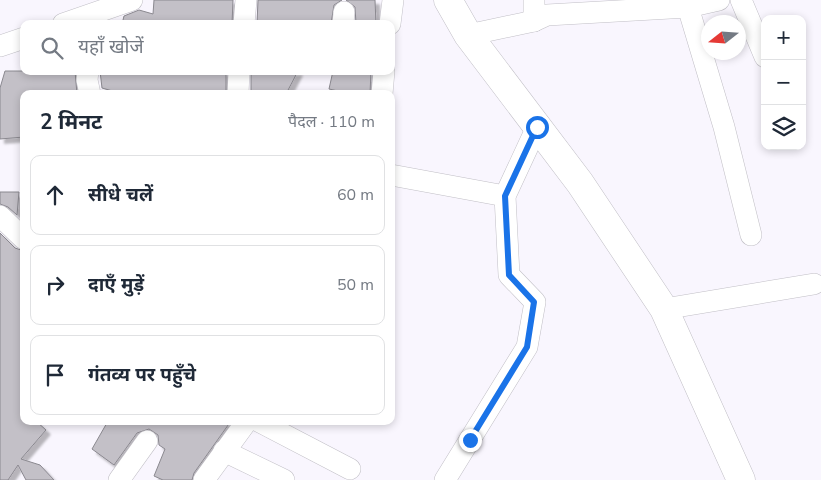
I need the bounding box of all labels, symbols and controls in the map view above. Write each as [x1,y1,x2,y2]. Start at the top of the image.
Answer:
north arrow [701,15,746,60]
map controls [761,15,806,150]
button: + [761,15,806,60]
search box [20,20,395,75]
icon: search [38,34,66,62]
text: यहाँ खोजें [78,34,143,60]
button: − [761,60,806,105]
button: layers [761,105,806,150]
text: 2 मिनट [40,108,102,136]
text: पैदल · 110 m [288,111,375,133]
route start [526,116,549,139]
icon: ahead [41,181,69,209]
text: सीधे चलें [88,182,153,208]
text: 60 m [337,184,374,206]
icon: right [41,271,69,299]
text: दाएँ मुड़ें [88,272,144,298]
text: 50 m [337,274,374,296]
icon: arrive [41,361,69,389]
text: गंतव्य पर पहुँचे [88,362,196,388]
route end [459,429,482,452]

